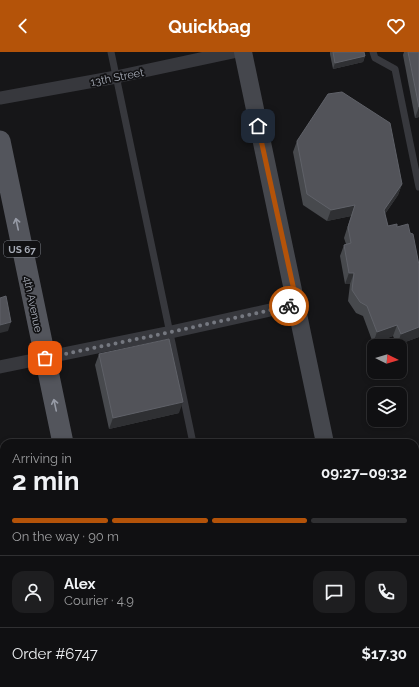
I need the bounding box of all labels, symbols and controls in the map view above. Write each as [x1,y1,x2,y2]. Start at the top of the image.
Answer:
icon: back [12,15,34,37]
icon: heart [385,15,407,37]
text: Quickbag [168,16,251,37]
street label: 13th Street [89,66,145,89]
pin [241,109,275,143]
icon: home [247,115,269,137]
one-way arrow [12,218,20,231]
road number: US 67 [4,241,40,257]
street label: 4th Avenue [20,275,45,334]
courier [269,286,309,326]
icon: bike [278,295,300,317]
north arrow [367,339,407,379]
map controls [367,339,407,427]
pin [28,341,62,375]
icon: bag [34,347,56,369]
button: layers [367,387,407,427]
one-way arrow [50,399,58,412]
text: Arriving in [12,451,72,466]
text: 09:27–09:32 [321,464,407,482]
text: 2 min [12,466,79,496]
text: On the way · 90 m [12,529,119,544]
button: person [12,571,54,613]
button: chat [313,571,355,613]
button: phone [365,571,407,613]
text: Alex [64,575,95,593]
text: Courier · 4.9 [64,593,134,608]
text: Order #6747 [12,645,98,663]
text: $17.30 [362,645,407,663]

